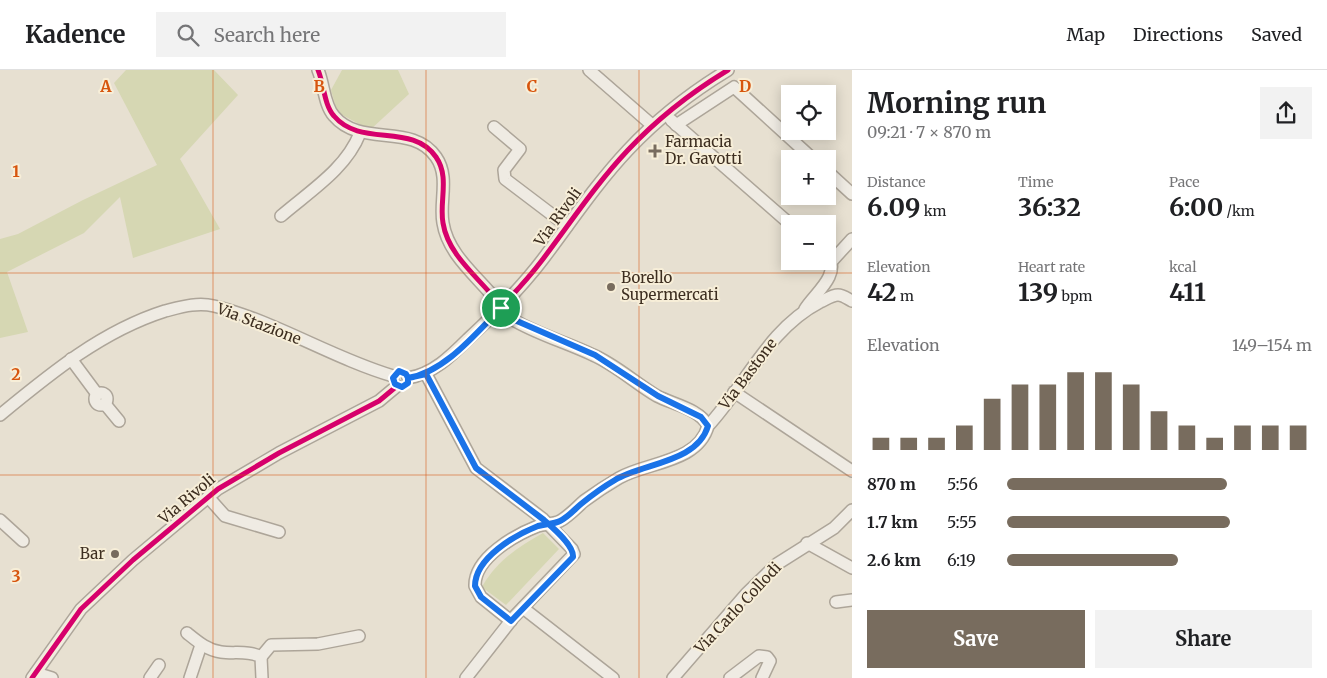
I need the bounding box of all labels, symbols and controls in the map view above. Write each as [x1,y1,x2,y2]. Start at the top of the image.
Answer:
search box [156,12,506,57]
text: Kadence [25,19,126,50]
icon: search [174,21,202,49]
text: Search here [214,23,320,47]
text: Map [1067,23,1105,46]
text: Directions [1133,23,1223,46]
text: Saved [1251,23,1302,46]
text: A [99,76,112,96]
text: B [313,76,325,96]
text: C [527,76,537,96]
text: D [739,76,751,96]
map controls [781,85,836,270]
button: locate [781,85,836,140]
text: Morning run [867,85,1046,121]
button: share [1260,87,1312,139]
text: 09:21 · 7 × 870 m [867,122,991,142]
place label: Farmacia Dr. Gavotti [665,132,742,168]
marker: Farmacia Dr. Gavotti [649,145,661,157]
button: + [781,150,836,205]
text: 1 [12,161,20,181]
text: Distance [867,173,926,191]
text: Time [1018,173,1054,191]
text: Pace [1169,173,1200,191]
street label: Via Rivoli [529,184,585,251]
text: 6.09 [867,191,920,223]
text: 36:32 [1018,191,1081,223]
text: 6:00 [1169,191,1223,223]
text: km [920,202,947,220]
text: /km [1223,202,1255,220]
button: − [781,215,836,270]
text: Elevation [867,258,931,276]
text: Heart rate [1018,258,1085,276]
text: kcal [1169,258,1197,276]
place label: Borello Supermercati [621,268,719,304]
text: 42 [867,276,897,308]
text: 139 [1018,276,1058,308]
text: 411 [1169,276,1206,308]
marker: Borello Supermercati [605,281,617,293]
pin [480,287,522,329]
text: m [897,287,914,305]
text: bpm [1058,287,1092,305]
icon: arrive [487,294,515,322]
street label: Via Stazione [213,298,304,348]
street label: Via Bastone [714,334,781,414]
text: Elevation [867,335,940,355]
text: 149–154 m [1232,335,1312,355]
text: 2 [11,364,21,384]
street label: Via Rivoli [154,469,219,528]
text: 870 m [867,474,916,494]
text: 5:56 [947,474,978,494]
text: 1.7 km [867,512,918,532]
text: 5:55 [947,512,977,532]
place label: Bar [80,544,105,563]
marker: Bar [109,548,121,560]
text: 2.6 km [867,550,921,570]
text: 6:19 [947,550,976,570]
street label: Via Carlo Collodi [690,558,785,658]
text: 3 [11,566,21,586]
button: Save [867,610,1085,668]
button: Share [1095,610,1312,668]

